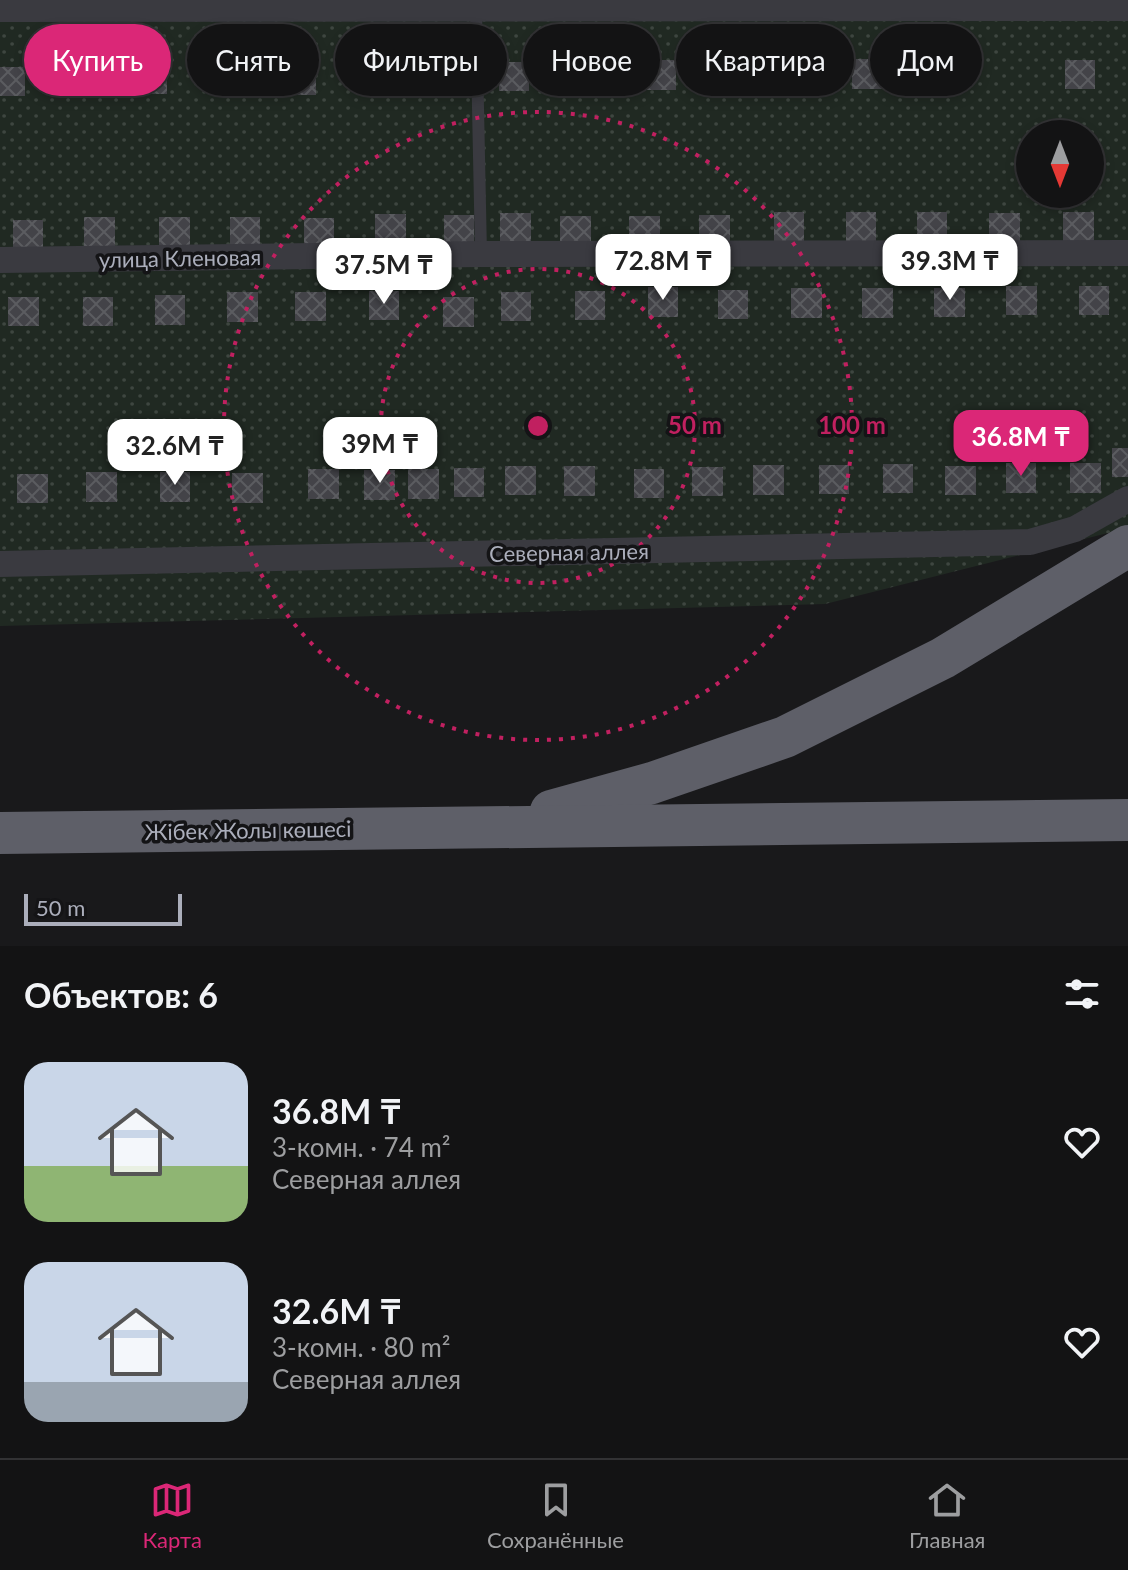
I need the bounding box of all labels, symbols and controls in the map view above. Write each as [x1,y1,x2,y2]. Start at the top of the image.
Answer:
chip: Купить [24,24,171,96]
chip: Снять [187,24,319,96]
chip: Фильтры [335,24,507,96]
chip: Новое [523,24,660,96]
chip: Квартира [676,24,854,96]
chip: Дом [870,24,982,96]
north arrow [1016,120,1104,208]
map controls [1016,120,1104,208]
pin: 72.8M ₸ [589,234,737,302]
pin: 39.3M ₸ [876,234,1024,302]
pin: 37.5M ₸ [310,238,458,306]
street label: улица Кленовая [99,243,261,273]
text: 72.8M ₸ [614,244,712,276]
text: 39.3M ₸ [901,244,999,276]
text: 37.5M ₸ [335,248,433,280]
text: 50 m [668,410,722,439]
text: 100 m [818,410,886,439]
pin: 36.8M ₸ [947,410,1095,478]
centre of rings [524,412,552,440]
pin: 39M ₸ [324,417,436,485]
pin: 32.6M ₸ [101,419,249,487]
text: 36.8M ₸ [972,420,1070,452]
text: 39M ₸ [341,427,419,459]
text: 32.6M ₸ [126,429,224,461]
street label: Северная аллея [489,537,649,567]
street label: Жібек Жолы көшесі [144,815,352,845]
scale bar [24,890,182,926]
text: 50 m [36,894,85,921]
icon: filters [1060,972,1104,1016]
text: Объектов: 6 [24,974,218,1015]
text: 36.8M ₸ [272,1090,401,1131]
icon: home [88,1094,184,1190]
icon: heart [1060,1120,1104,1164]
text: 3-комн. · 74 m² [272,1131,451,1163]
text: Северная аллея [272,1163,461,1195]
text: 32.6M ₸ [272,1290,401,1331]
icon: home [88,1294,184,1390]
icon: heart [1060,1320,1104,1364]
text: 3-комн. · 80 m² [272,1331,451,1363]
text: Северная аллея [272,1363,461,1395]
tab: Карта [143,1478,202,1553]
tab: Сохранённые [487,1478,624,1553]
tab: Главная [909,1478,985,1553]

